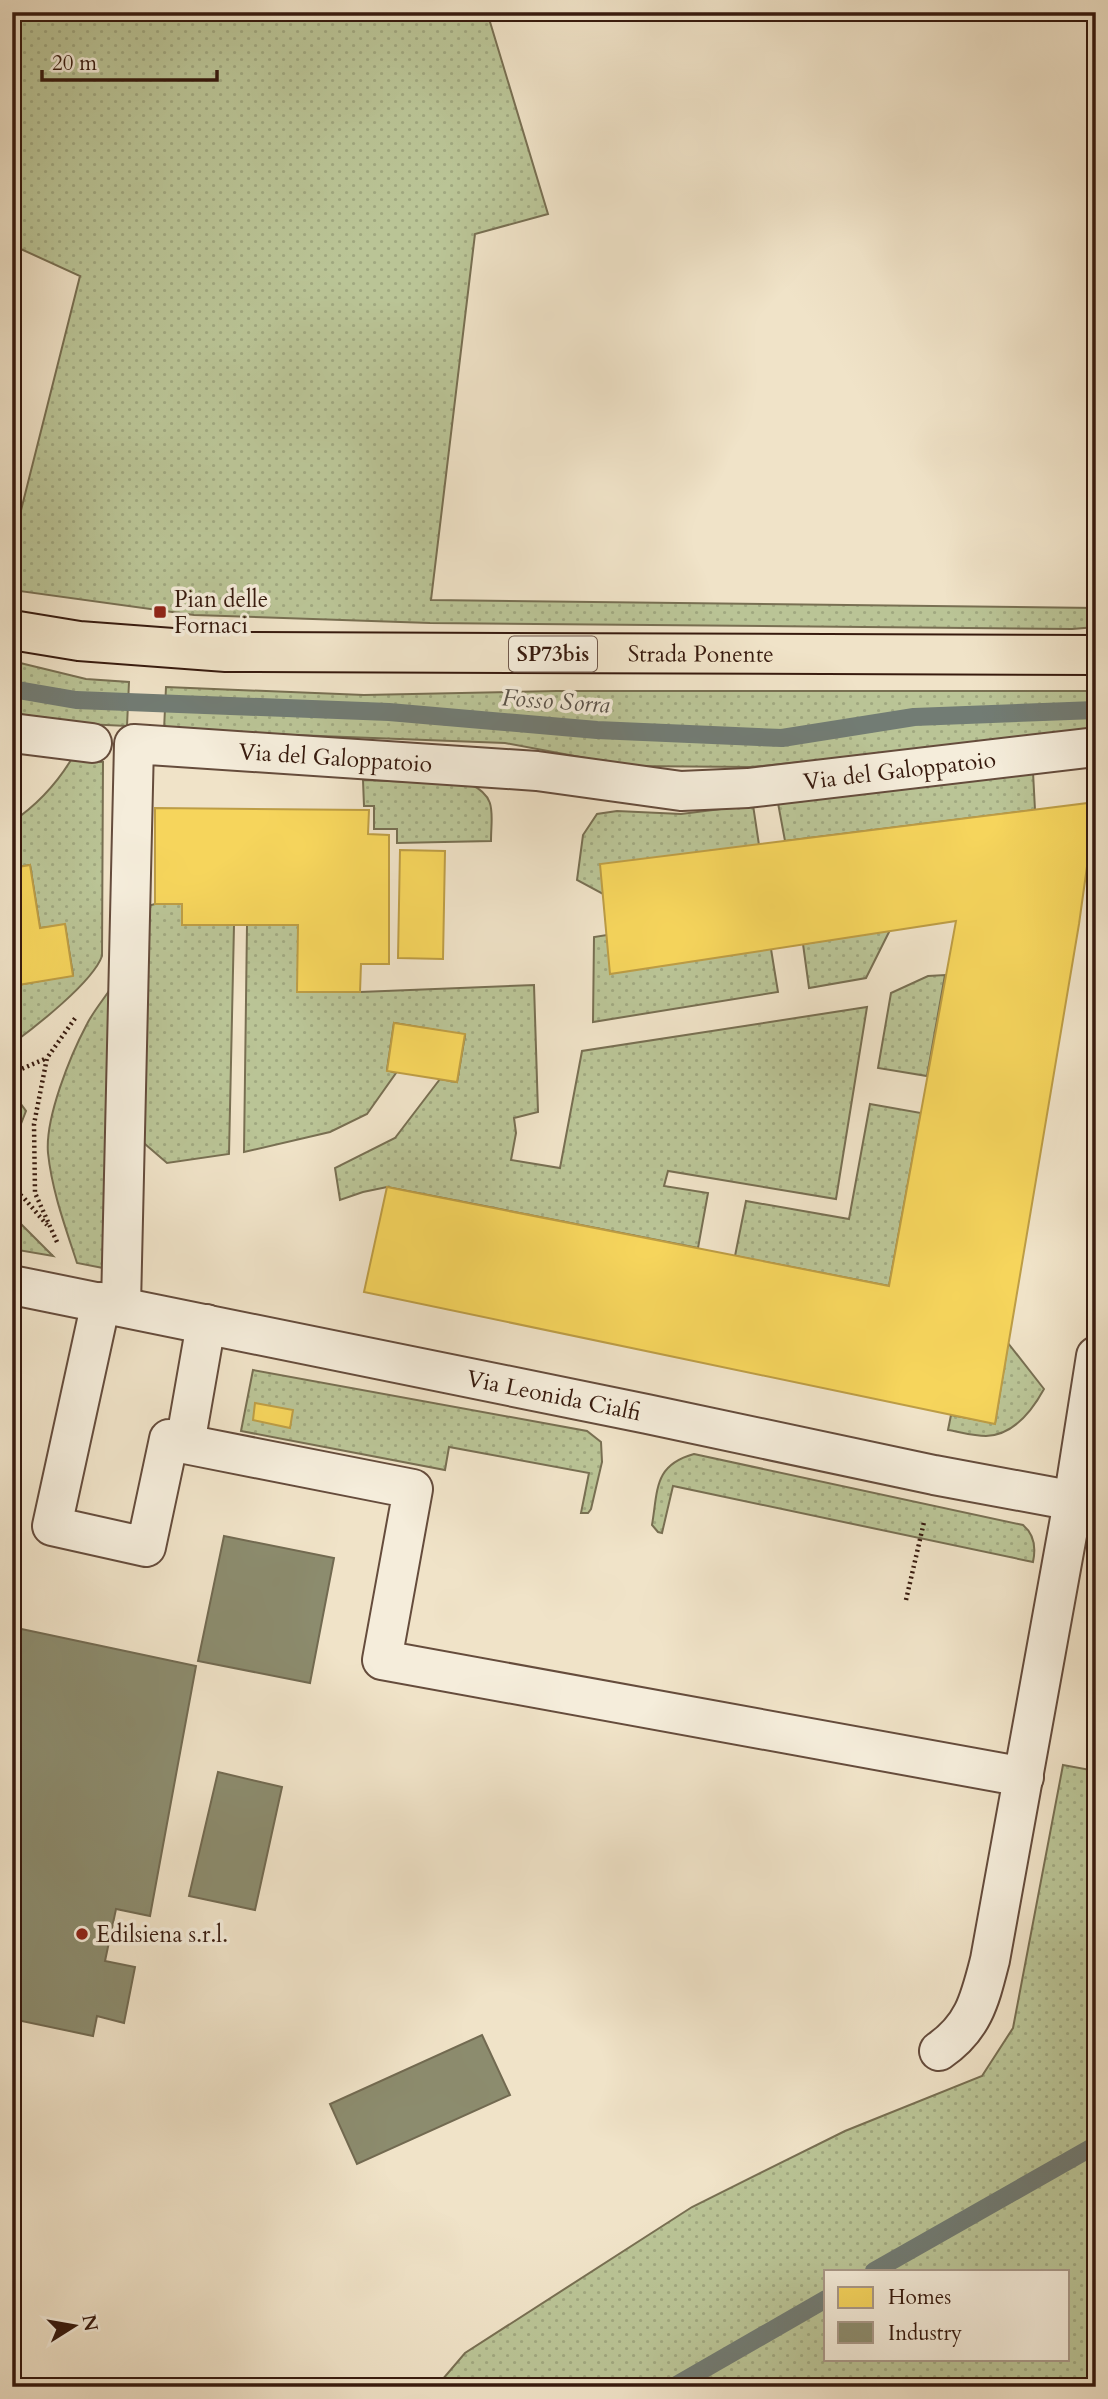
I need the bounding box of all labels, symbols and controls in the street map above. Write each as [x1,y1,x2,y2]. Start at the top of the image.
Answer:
scale bar [42,38,217,82]
text: 20 m [52,49,97,78]
place label: Pian delle Fornaci [174,584,268,641]
marker: Pian delle Fornaci [152,604,168,620]
road number: SP73bis [509,636,597,672]
street label: Strada Ponente [628,638,774,670]
water label: Fosso Sorra [501,681,611,722]
street label: Via del Galoppatoio [238,736,433,780]
street label: Via del Galoppatoio [801,744,998,797]
street label: Via Leonida Cialfi [464,1363,644,1428]
place label: Edilsiena s.r.l. [96,1919,228,1950]
marker: Edilsiena s.r.l. [74,1926,90,1942]
legend [824,2270,1070,2360]
text: Homes [888,2283,951,2312]
north arrow [38,2290,108,2360]
text: N [75,2312,104,2334]
text: Industry [888,2319,962,2348]

